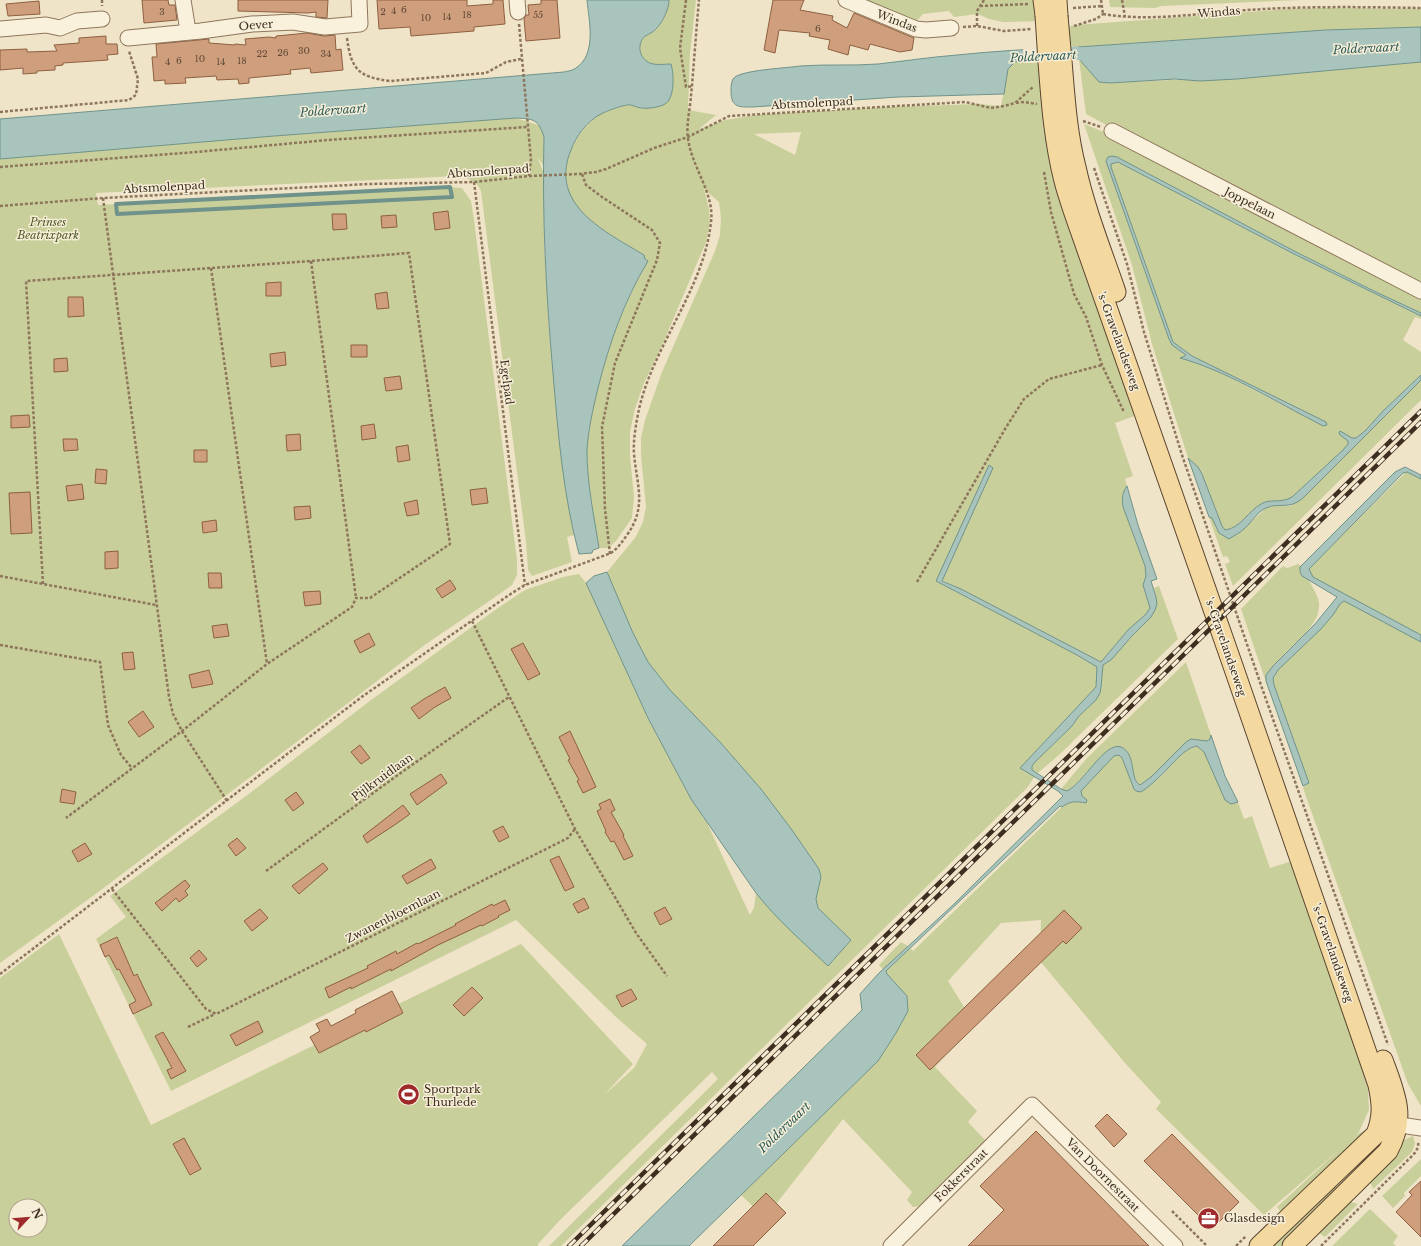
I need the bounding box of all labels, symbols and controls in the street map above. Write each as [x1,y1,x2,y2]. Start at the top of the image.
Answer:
street label: Windas [1196,3,1241,21]
house number: 6 [401,4,407,15]
house number: 4 [391,5,397,16]
house number: 3 [159,6,165,17]
house number: 2 [380,6,386,17]
street label: Windas [874,6,919,35]
house number: 18 [462,9,472,20]
house number: 55 [533,9,543,20]
house number: 14 [442,11,452,22]
house number: 10 [421,12,431,23]
street label: Oever [238,16,275,33]
house number: 6 [815,23,821,34]
water label: Poldervaart [1331,39,1400,57]
house number: 30 [298,45,310,56]
house number: 26 [277,47,289,58]
water label: Poldervaart [1008,47,1077,65]
house number: 22 [256,48,268,59]
house number: 34 [321,48,331,59]
house number: 10 [195,53,205,64]
house number: 6 [176,55,182,66]
house number: 18 [237,55,247,66]
house number: 4 [165,56,171,67]
house number: 14 [216,56,226,67]
street label: Abtsmolenpad [770,94,854,112]
water label: Poldervaart [298,100,367,120]
street label: Abtsmolenpad [445,161,530,181]
street label: Abtsmolenpad [122,178,206,196]
street label: Joppelaan [1220,183,1278,222]
park label: Prinses Beatrixpark [16,215,79,242]
street label: 's-Gravelandseweg [1095,290,1143,392]
street label: Egelpad [497,359,517,406]
street label: 's-Gravelandseweg [1203,596,1250,699]
street label: Pijlkruidlaan [349,750,416,804]
street label: Zwanenbloemlaan [343,886,443,946]
street label: 's-Gravelandseweg [1310,902,1357,1005]
sports icon: Sportpark Thurlede [396,1082,422,1108]
place label: Sportpark Thurlede [424,1082,481,1109]
water label: Poldervaart [754,1098,814,1156]
street label: Van Doornestraat [1063,1135,1143,1215]
street label: Fokkerstraat [931,1145,991,1205]
north arrow [8,1198,48,1238]
office icon: Glasdesign [1195,1205,1221,1231]
text: N [28,1206,46,1222]
place label: Glasdesign [1224,1211,1285,1225]

